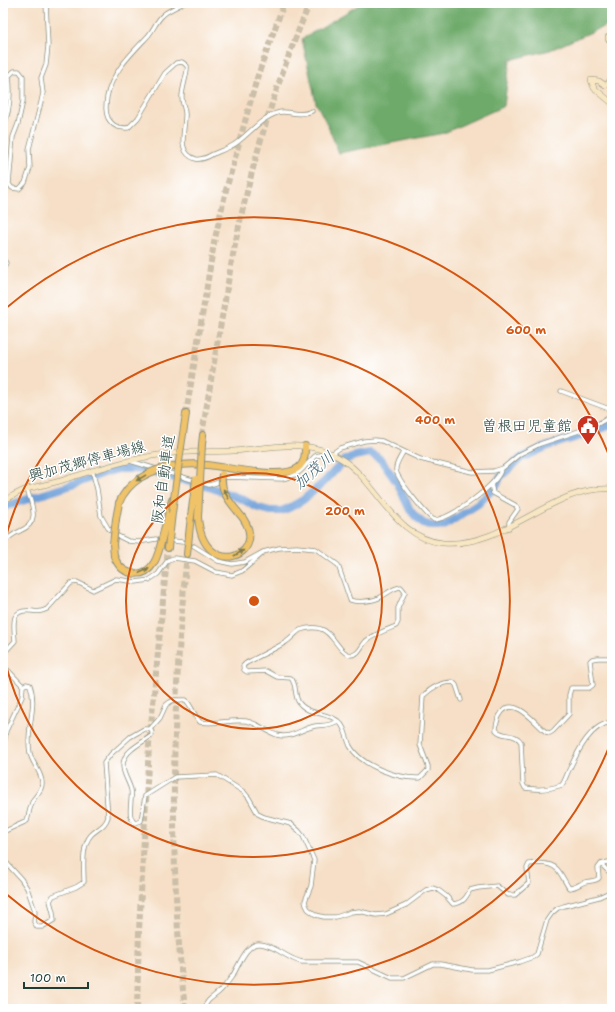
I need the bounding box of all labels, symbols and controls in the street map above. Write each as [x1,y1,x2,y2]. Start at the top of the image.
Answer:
text: 600 m [506,322,546,338]
text: 400 m [415,412,455,428]
public building icon: 曽根田児童館 [575,413,601,446]
place label: 曽根田児童館 [482,416,572,436]
street label: 阪和自動車道 [147,433,179,525]
street label: 興加茂郷停車場線 [26,436,148,486]
water label: 加茂川 [289,446,339,494]
one-way arrow [136,474,146,482]
one-way arrow [222,489,229,500]
text: 200 m [325,503,365,519]
one-way arrow [233,550,245,556]
one-way arrow [138,568,150,574]
centre of rings [247,594,261,608]
scale bar [24,964,88,990]
text: 100 m [30,970,66,986]

